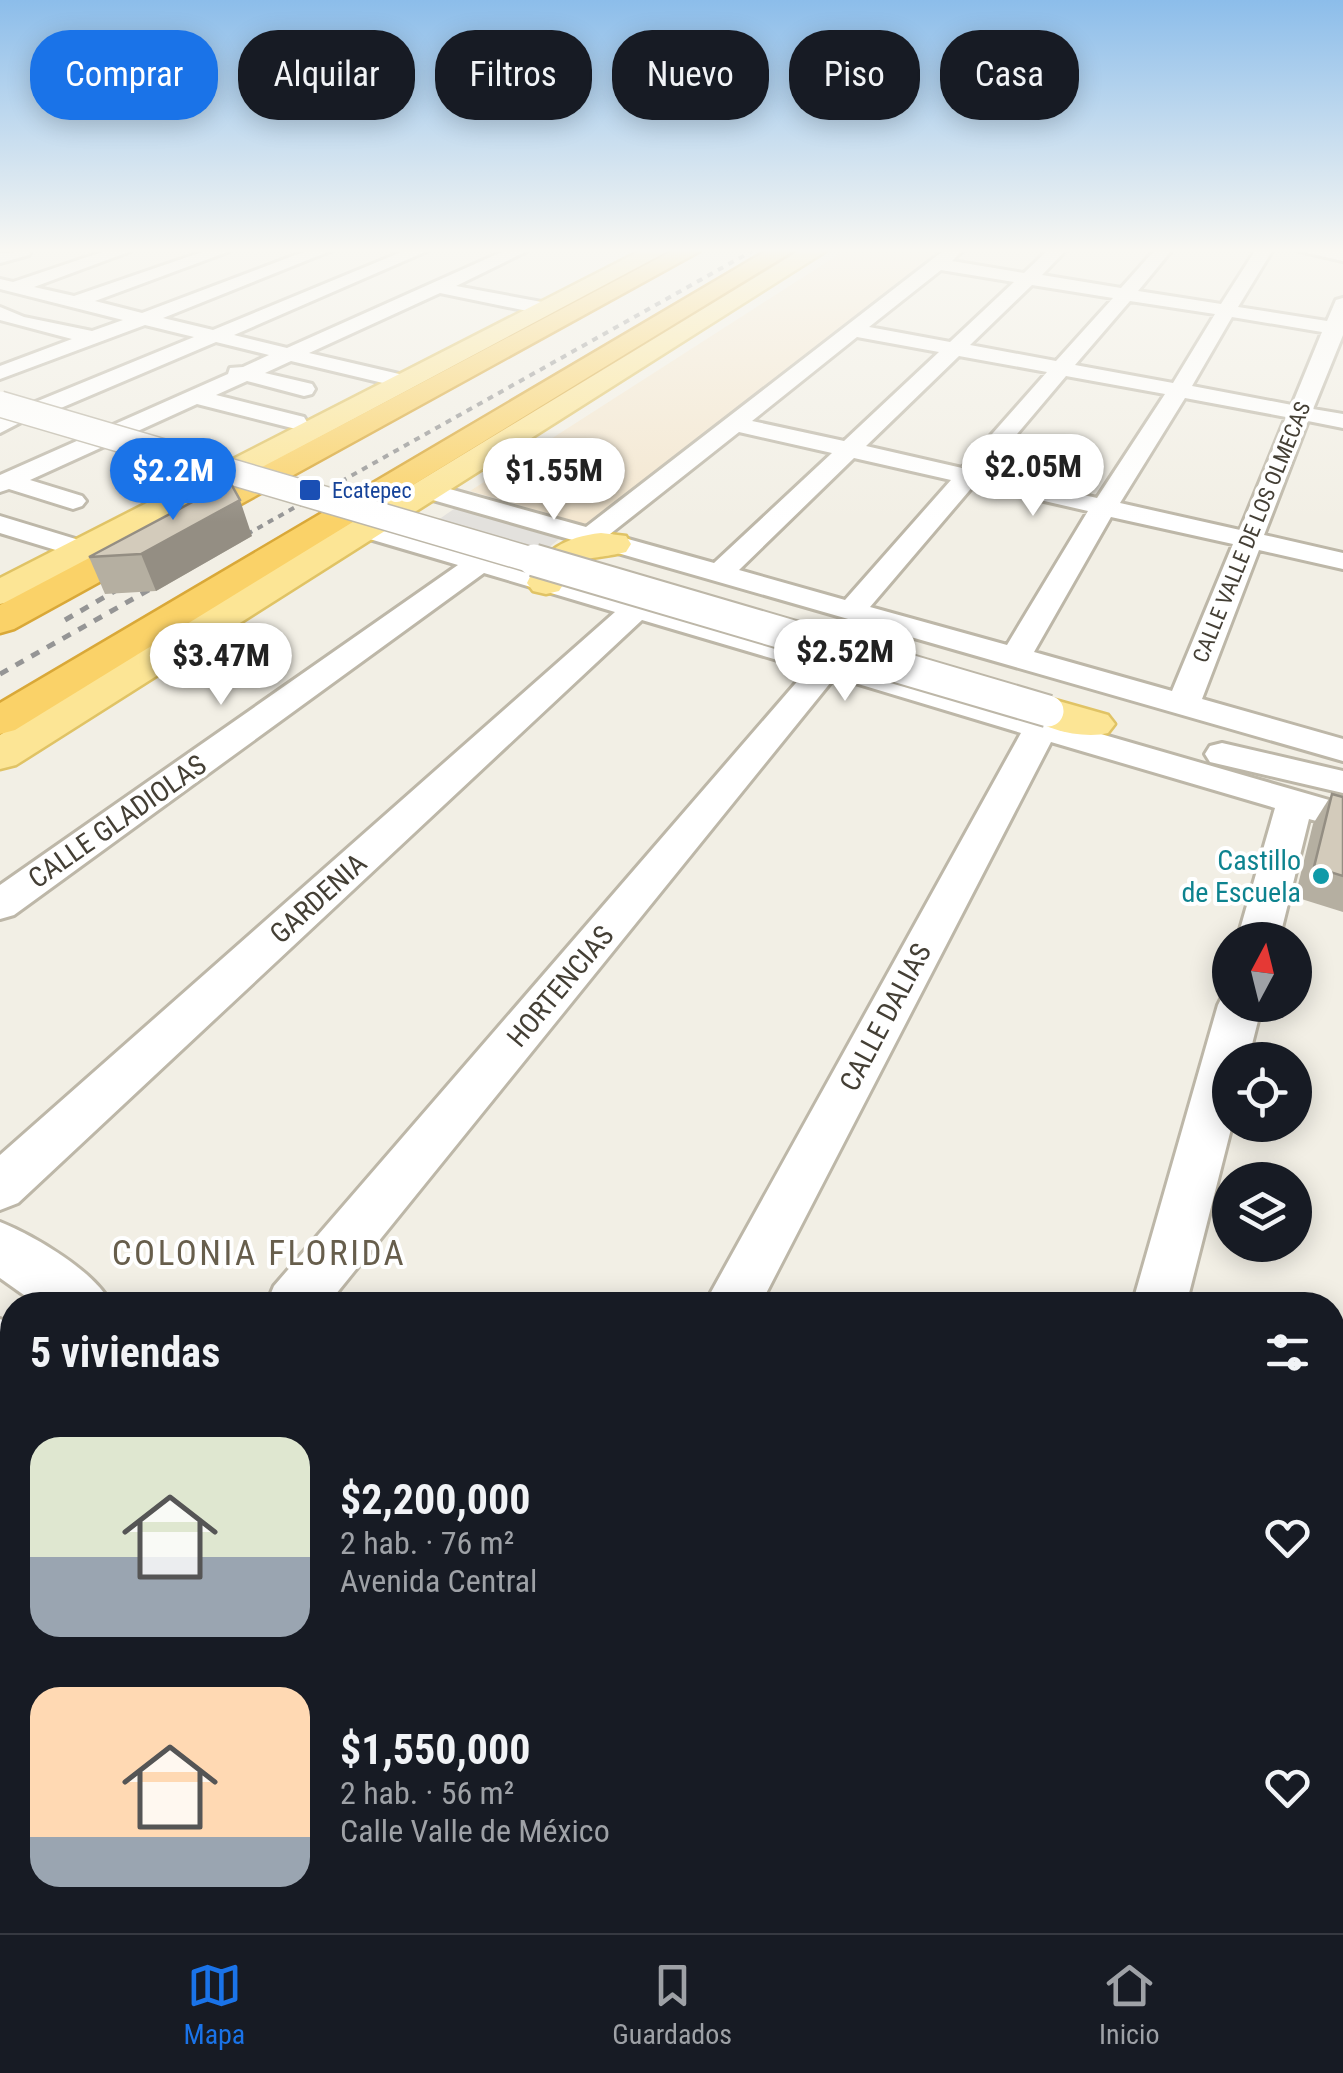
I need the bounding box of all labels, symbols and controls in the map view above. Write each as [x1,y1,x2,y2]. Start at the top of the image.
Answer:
chip: Comprar [30,30,218,120]
chip: Alquilar [238,30,415,120]
chip: Filtros [435,30,592,120]
chip: Nuevo [612,30,769,120]
chip: Piso [789,30,920,120]
chip: Casa [940,30,1079,120]
street label: CALLE VALLE DE LOS OLMECAS [1188,398,1315,666]
pin: $2.05M [952,434,1114,519]
pin: $2.2M [103,438,243,523]
pin: $1.55M [473,438,635,523]
text: $2.05M [984,447,1082,485]
text: $2.2M [132,451,214,489]
text: $1.55M [505,451,603,489]
marker: Ecatepec [297,477,323,503]
place label: Ecatepec [332,478,412,503]
pin: $2.52M [764,619,926,704]
pin: $3.47M [140,623,302,708]
text: $2.52M [796,632,894,670]
text: $3.47M [172,636,270,674]
street label: CALLE GLADIOLAS [22,748,212,895]
place label: Castillo de Escuela [1181,844,1301,909]
street label: GARDENIA [263,847,373,950]
marker: Castillo de Escuela [1310,865,1332,887]
street label: HORTENCIAS [500,919,620,1053]
north arrow [1212,922,1312,1022]
map controls [1212,922,1312,1262]
street label: CALLE DALIAS [833,938,938,1097]
button: locate [1212,1042,1312,1142]
button: layers [1212,1162,1312,1262]
district label: COLONIA FLORIDA [112,1233,406,1274]
icon: filters [1260,1325,1315,1380]
text: 5 viviendas [30,1328,220,1377]
text: $2,200,000 [340,1475,530,1524]
icon: home [110,1477,230,1597]
icon: heart [1260,1510,1315,1565]
text: 2 hab. · 76 m² [340,1524,514,1562]
text: Avenida Central [340,1562,537,1600]
text: $1,550,000 [340,1725,530,1774]
icon: home [110,1727,230,1847]
icon: heart [1260,1760,1315,1815]
text: 2 hab. · 56 m² [340,1774,514,1812]
text: Calle Valle de México [340,1812,610,1850]
tab: Mapa [184,1958,245,2051]
tab: Guardados [612,1958,732,2051]
tab: Inicio [1099,1958,1159,2051]

